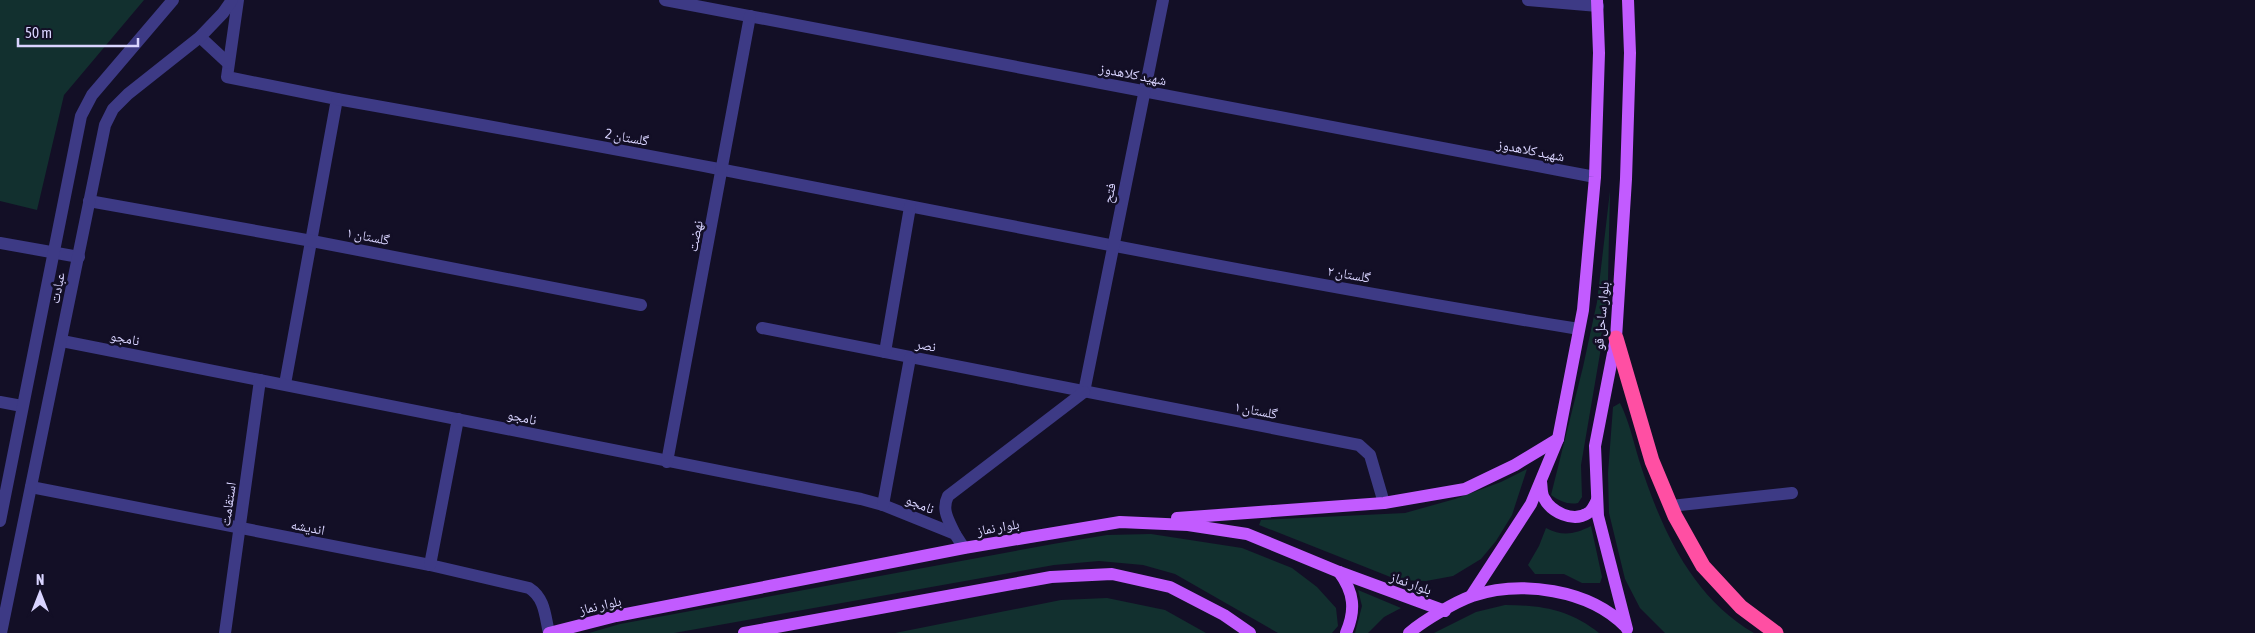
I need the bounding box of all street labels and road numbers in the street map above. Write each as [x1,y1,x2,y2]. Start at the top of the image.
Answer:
street label: شهید کلاهدوز [1097,59,1168,89]
street label: گلستان 2 [604,125,650,150]
street label: شهید کلاهدوز [1495,135,1566,165]
street label: فتح [1099,181,1121,205]
street label: نهضت [684,219,706,253]
street label: گلستان ۱ [345,224,391,249]
street label: گلستان ۲ [1326,262,1372,287]
street label: عبادت [46,271,68,305]
street label: بلوار ساحل قو [1590,281,1613,351]
street label: نامجو [109,327,141,350]
street label: نصر [913,335,938,356]
street label: گلستان ۱ [1233,398,1279,423]
street label: نامجو [506,406,538,429]
street label: استقامت [217,481,239,527]
street label: نامجو [903,491,937,518]
street label: بلوار نماز [974,515,1021,540]
street label: اندیشه [290,516,326,538]
street label: بلوار نماز [1387,568,1434,599]
street label: بلوار نماز [576,592,623,619]

